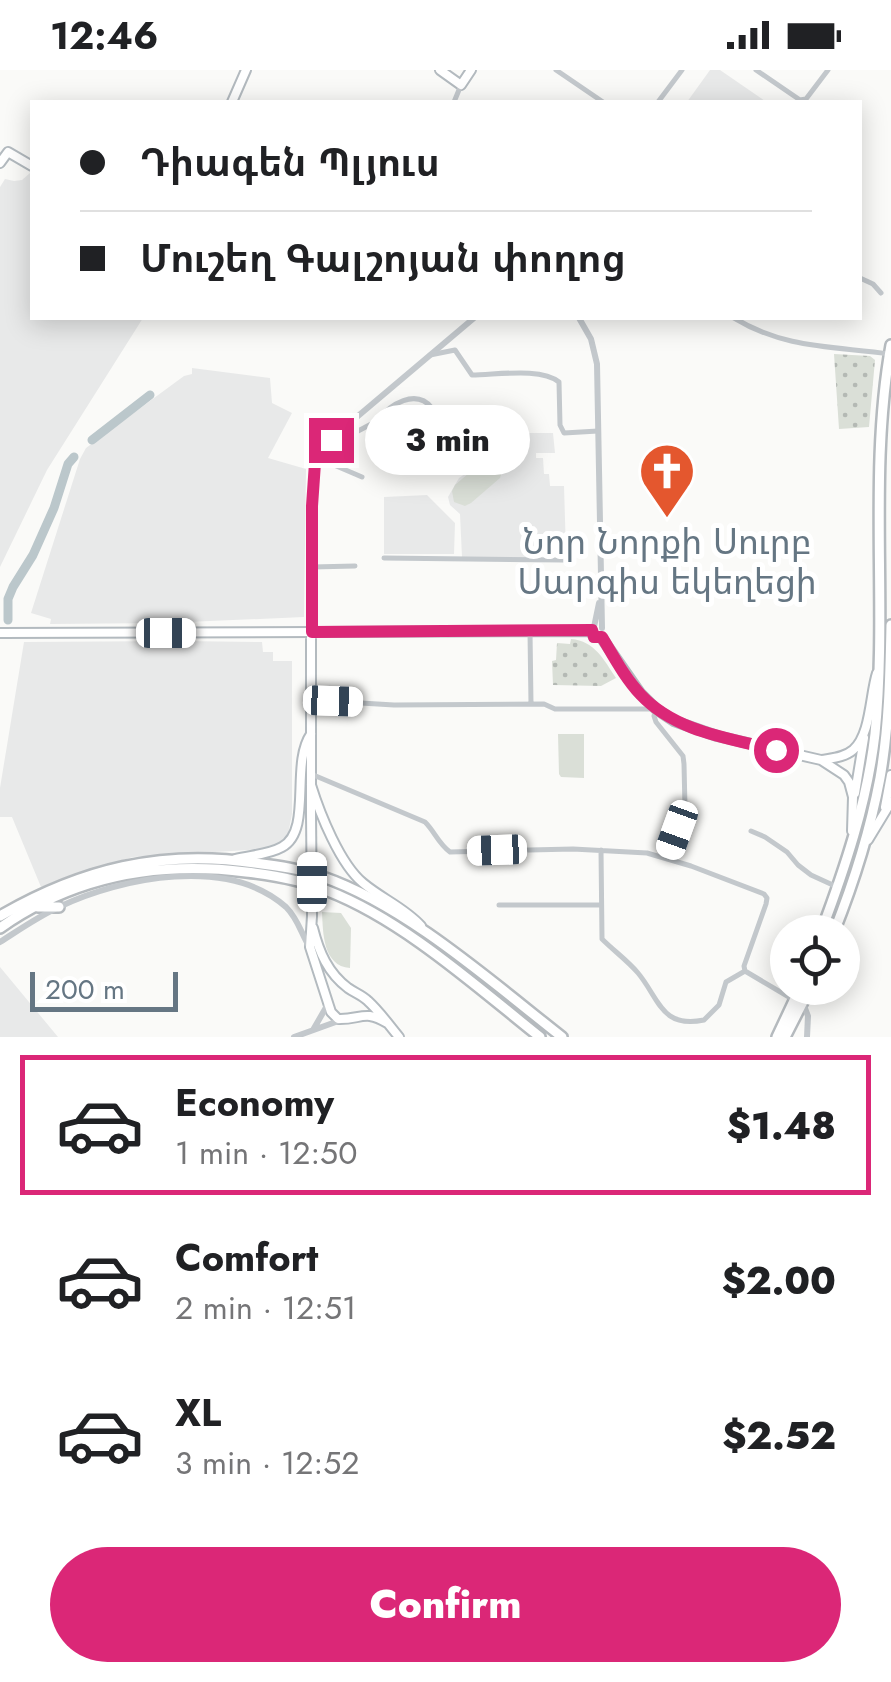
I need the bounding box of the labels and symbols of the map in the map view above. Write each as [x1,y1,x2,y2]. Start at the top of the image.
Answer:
callout: 3 min [366,405,531,475]
route end [309,418,354,463]
church icon: Նոր Նորքի Սուրբ Սարգիս եկեղեցի [637,441,697,520]
place label: Նոր Նորքի Սուրբ Սարգիս եկեղեցի [517,517,817,607]
car [136,618,196,648]
car [302,685,364,717]
route start [754,728,799,773]
car [653,797,701,863]
car [466,834,528,866]
car [297,852,327,912]
scale bar [30,967,178,1011]

